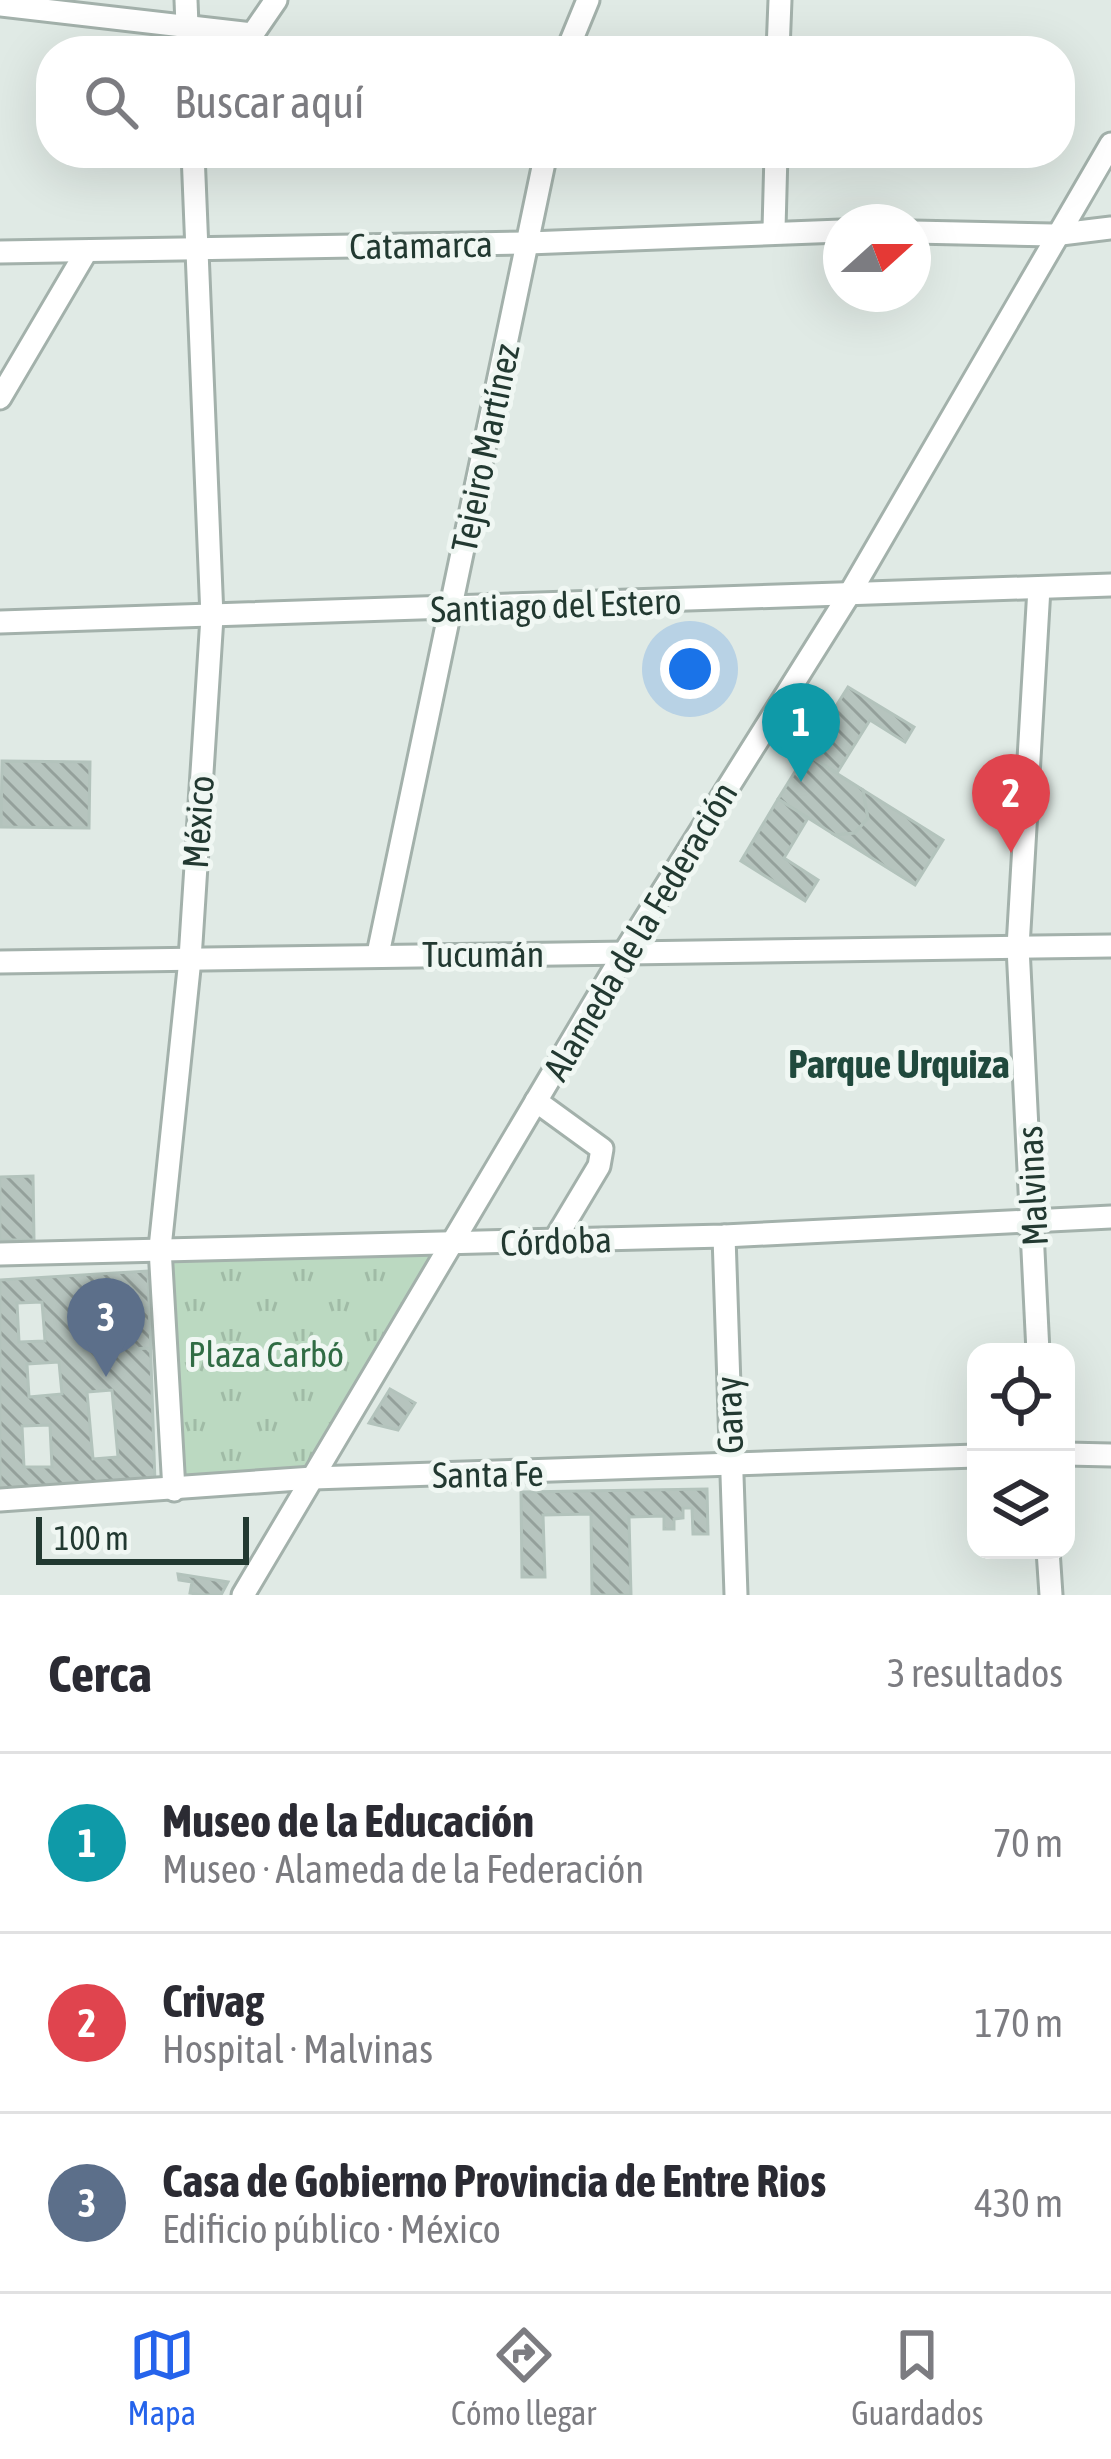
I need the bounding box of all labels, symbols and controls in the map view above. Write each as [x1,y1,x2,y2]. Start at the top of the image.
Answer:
search box [36,36,1075,168]
icon: search [78,69,144,135]
text: Buscar aquí [174,76,364,128]
north arrow [823,204,931,312]
street label: Catamarca [349,223,493,267]
street label: Tejeiro Martínez [442,340,528,556]
street label: Santiago del Estero [430,580,682,630]
your location [660,639,720,699]
pin: 1 [762,683,840,782]
pin: 2 [972,754,1050,853]
street label: México [174,774,222,870]
street label: Alameda de la Federación [534,774,746,1088]
street label: Tucumán [422,933,544,975]
district label: Parque Urquiza [788,1042,1010,1086]
street label: Malvinas [1008,1125,1056,1247]
street label: Córdoba [500,1218,612,1264]
pin: 3 [67,1278,145,1377]
park label: Plaza Carbó [188,1333,344,1375]
map controls [967,1343,1075,1559]
button: locate [967,1343,1075,1451]
street label: Garay [707,1376,751,1454]
button: layers [967,1451,1075,1559]
street label: Santa Fe [432,1452,544,1496]
scale bar [36,1511,249,1564]
text: 100 m [54,1519,129,1557]
text: Cerca [48,1644,152,1703]
text: 3 resultados [887,1651,1063,1695]
text: Museo de la Educación [162,1795,534,1847]
text: 1 [78,1821,96,1865]
text: 70 m [993,1821,1063,1865]
text: Museo · Alameda de la Federación [162,1847,644,1891]
text: Crivag [162,1975,264,2027]
text: 2 [78,2001,96,2045]
text: 170 m [975,2001,1063,2045]
text: Hospital · Malvinas [162,2027,433,2071]
text: Casa de Gobierno Provincia de Entre Rios [162,2155,826,2207]
text: 3 [78,2181,96,2225]
text: 430 m [975,2181,1063,2225]
text: Edificio público · México [162,2207,501,2251]
tab: Mapa [128,2322,196,2432]
tab: Cómo llegar [451,2322,596,2432]
tab: Guardados [851,2322,983,2432]

